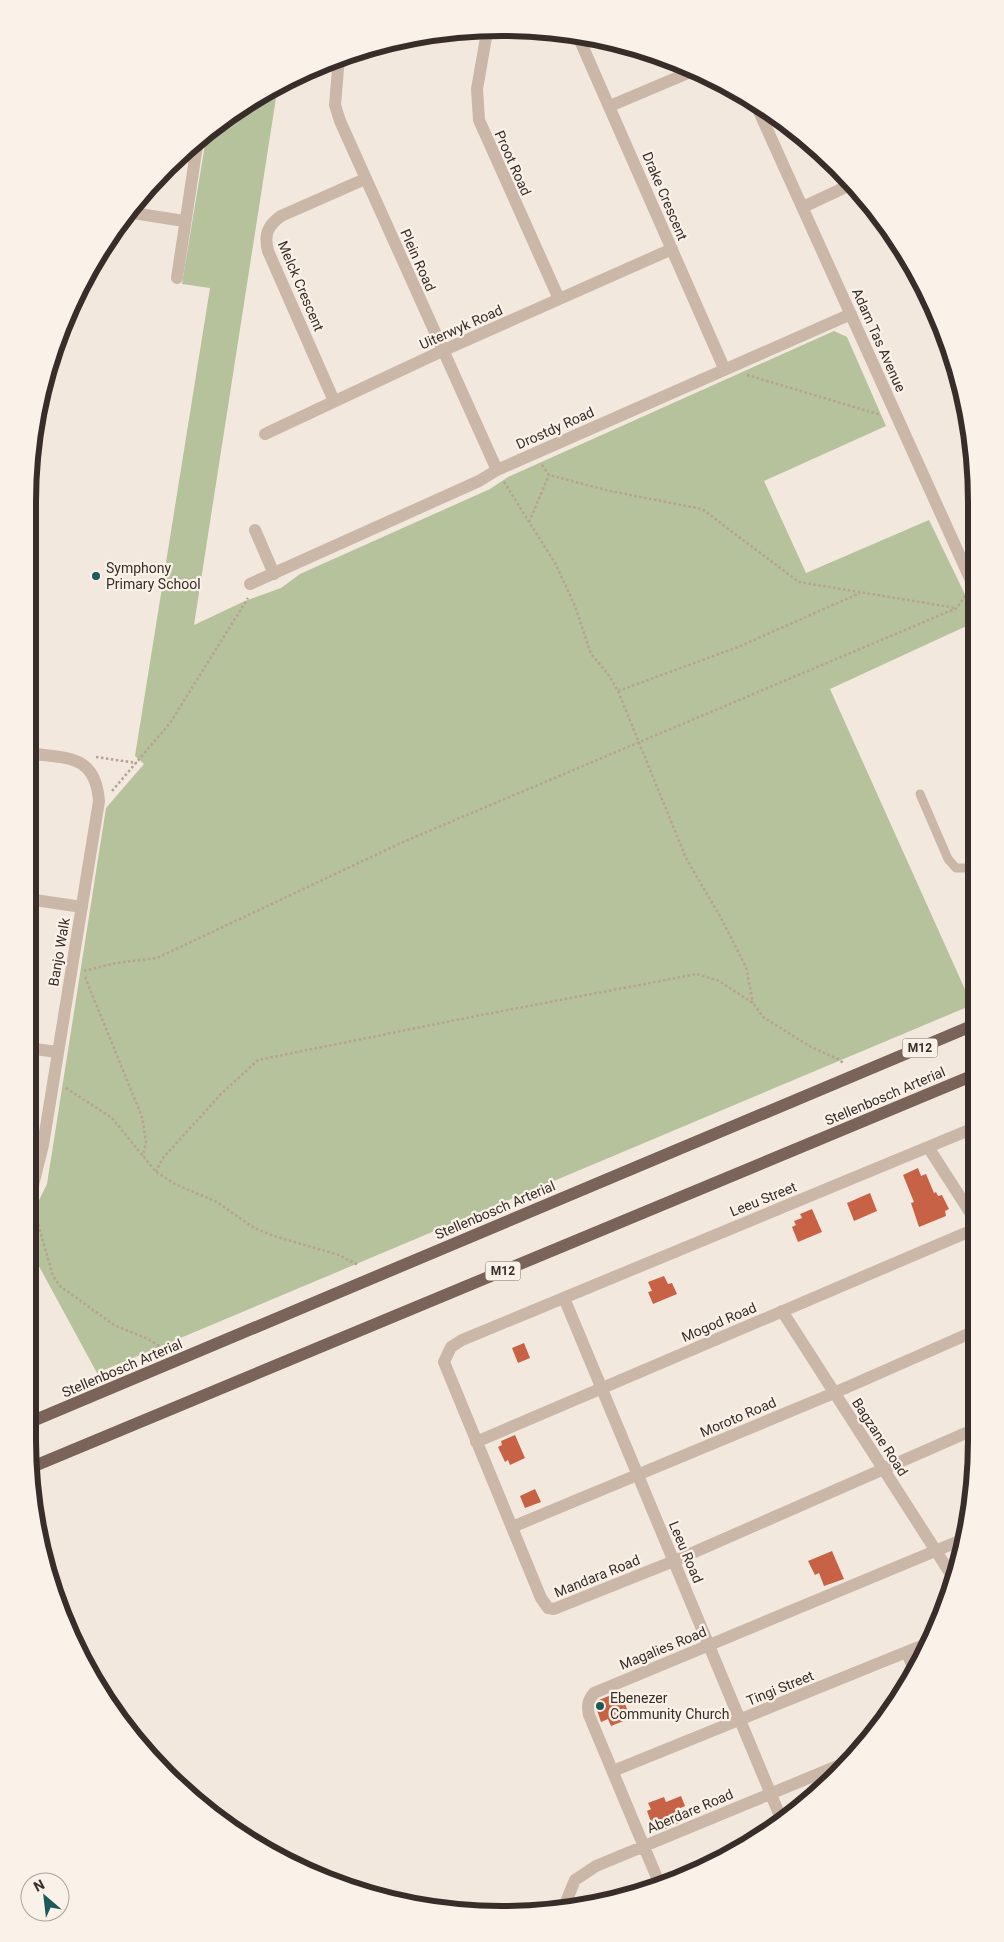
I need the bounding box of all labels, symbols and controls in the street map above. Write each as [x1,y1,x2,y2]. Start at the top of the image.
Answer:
street label: Proot Road [492,128,534,198]
street label: Drake Crescent [639,149,691,243]
street label: Plein Road [397,226,439,294]
street label: Melck Crescent [275,239,327,334]
street label: Adam Tas Avenue [849,286,909,394]
street label: Uiterwyk Road [417,302,505,352]
street label: Drostdy Road [514,404,596,452]
place label: Symphony Primary School [106,560,201,592]
marker: Symphony Primary School [90,570,102,582]
street label: Banjo Walk [45,916,73,987]
road number: M12 [902,1038,938,1058]
street label: Stellenbosch Arterial [822,1063,948,1129]
street label: Stellenbosch Arterial [432,1177,558,1243]
street label: Leeu Street [727,1178,799,1220]
road number: M12 [486,1262,520,1280]
street label: Mogod Road [679,1299,759,1345]
street label: Stellenbosch Arterial [59,1335,185,1401]
street label: Moroto Road [698,1394,778,1440]
street label: Bagzane Road [849,1395,911,1479]
street label: Leeu Road [666,1519,706,1585]
street label: Mandara Road [552,1552,642,1600]
street label: Magalies Road [617,1623,709,1673]
street label: Tingi Street [744,1667,816,1709]
place label: Ebenezer Community Church [610,1690,729,1722]
marker: Ebenezer Community Church [594,1700,606,1712]
street label: Aberdare Road [644,1786,736,1836]
north arrow [20,1872,70,1922]
text: N [31,1876,47,1895]

